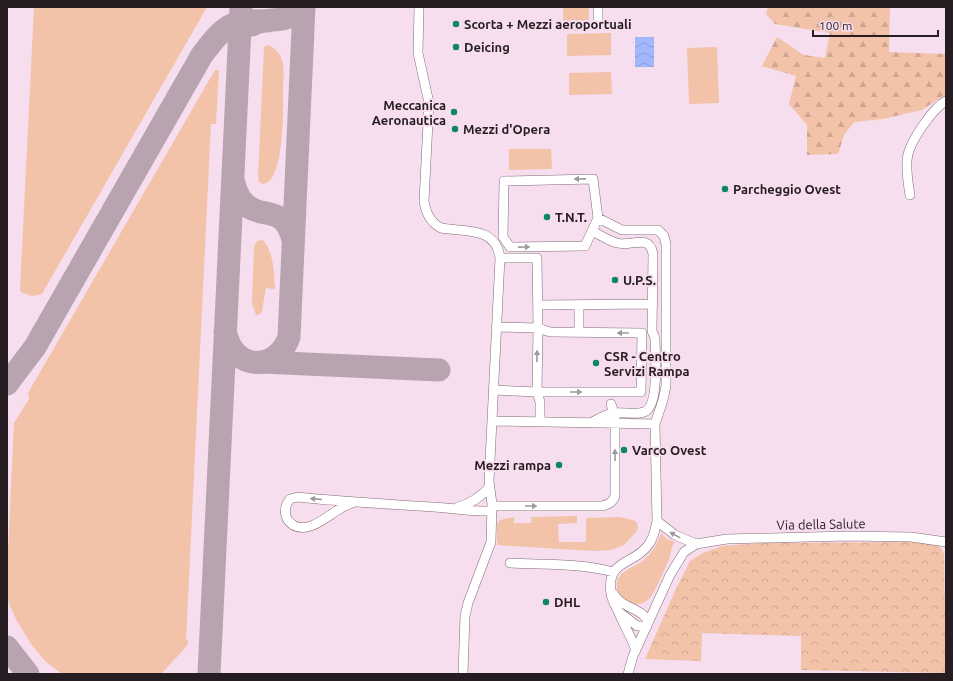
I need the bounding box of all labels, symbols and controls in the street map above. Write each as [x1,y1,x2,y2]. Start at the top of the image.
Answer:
scale bar [813,12,938,38]
place label: Scorta + Mezzi aeroportuali [464,17,632,31]
marker: Scorta + Mezzi aeroportuali [451,19,461,29]
text: 100 m [819,19,852,32]
place label: Deicing [464,40,510,54]
marker: Deicing [451,42,461,52]
place label: Meccanica Aeronautica [372,98,446,127]
marker: Meccanica Aeronautica [449,107,459,117]
place label: Mezzi d'Opera [463,122,550,136]
marker: Mezzi d'Opera [450,124,460,134]
one-way arrow [574,176,586,183]
place label: Parcheggio Ovest [733,182,841,196]
marker: Parcheggio Ovest [720,184,730,194]
place label: T.N.T. [555,210,587,224]
marker: T.N.T. [542,212,552,222]
one-way arrow [518,244,531,250]
place label: U.P.S. [623,273,656,287]
marker: U.P.S. [610,275,620,285]
one-way arrow [616,330,629,336]
place label: CSR - Centro Servizi Rampa [604,349,690,378]
one-way arrow [534,350,541,362]
marker: CSR - Centro Servizi Rampa [591,358,601,368]
one-way arrow [570,389,583,395]
place label: Varco Ovest [632,443,707,457]
marker: Varco Ovest [619,445,629,455]
one-way arrow [612,448,618,461]
place label: Mezzi rampa [474,458,551,472]
marker: Mezzi rampa [554,460,564,470]
one-way arrow [310,495,322,502]
one-way arrow [525,503,538,509]
street label: Via della Salute [776,516,866,532]
one-way arrow [669,531,681,538]
place label: DHL [554,595,580,609]
marker: DHL [541,597,551,607]

